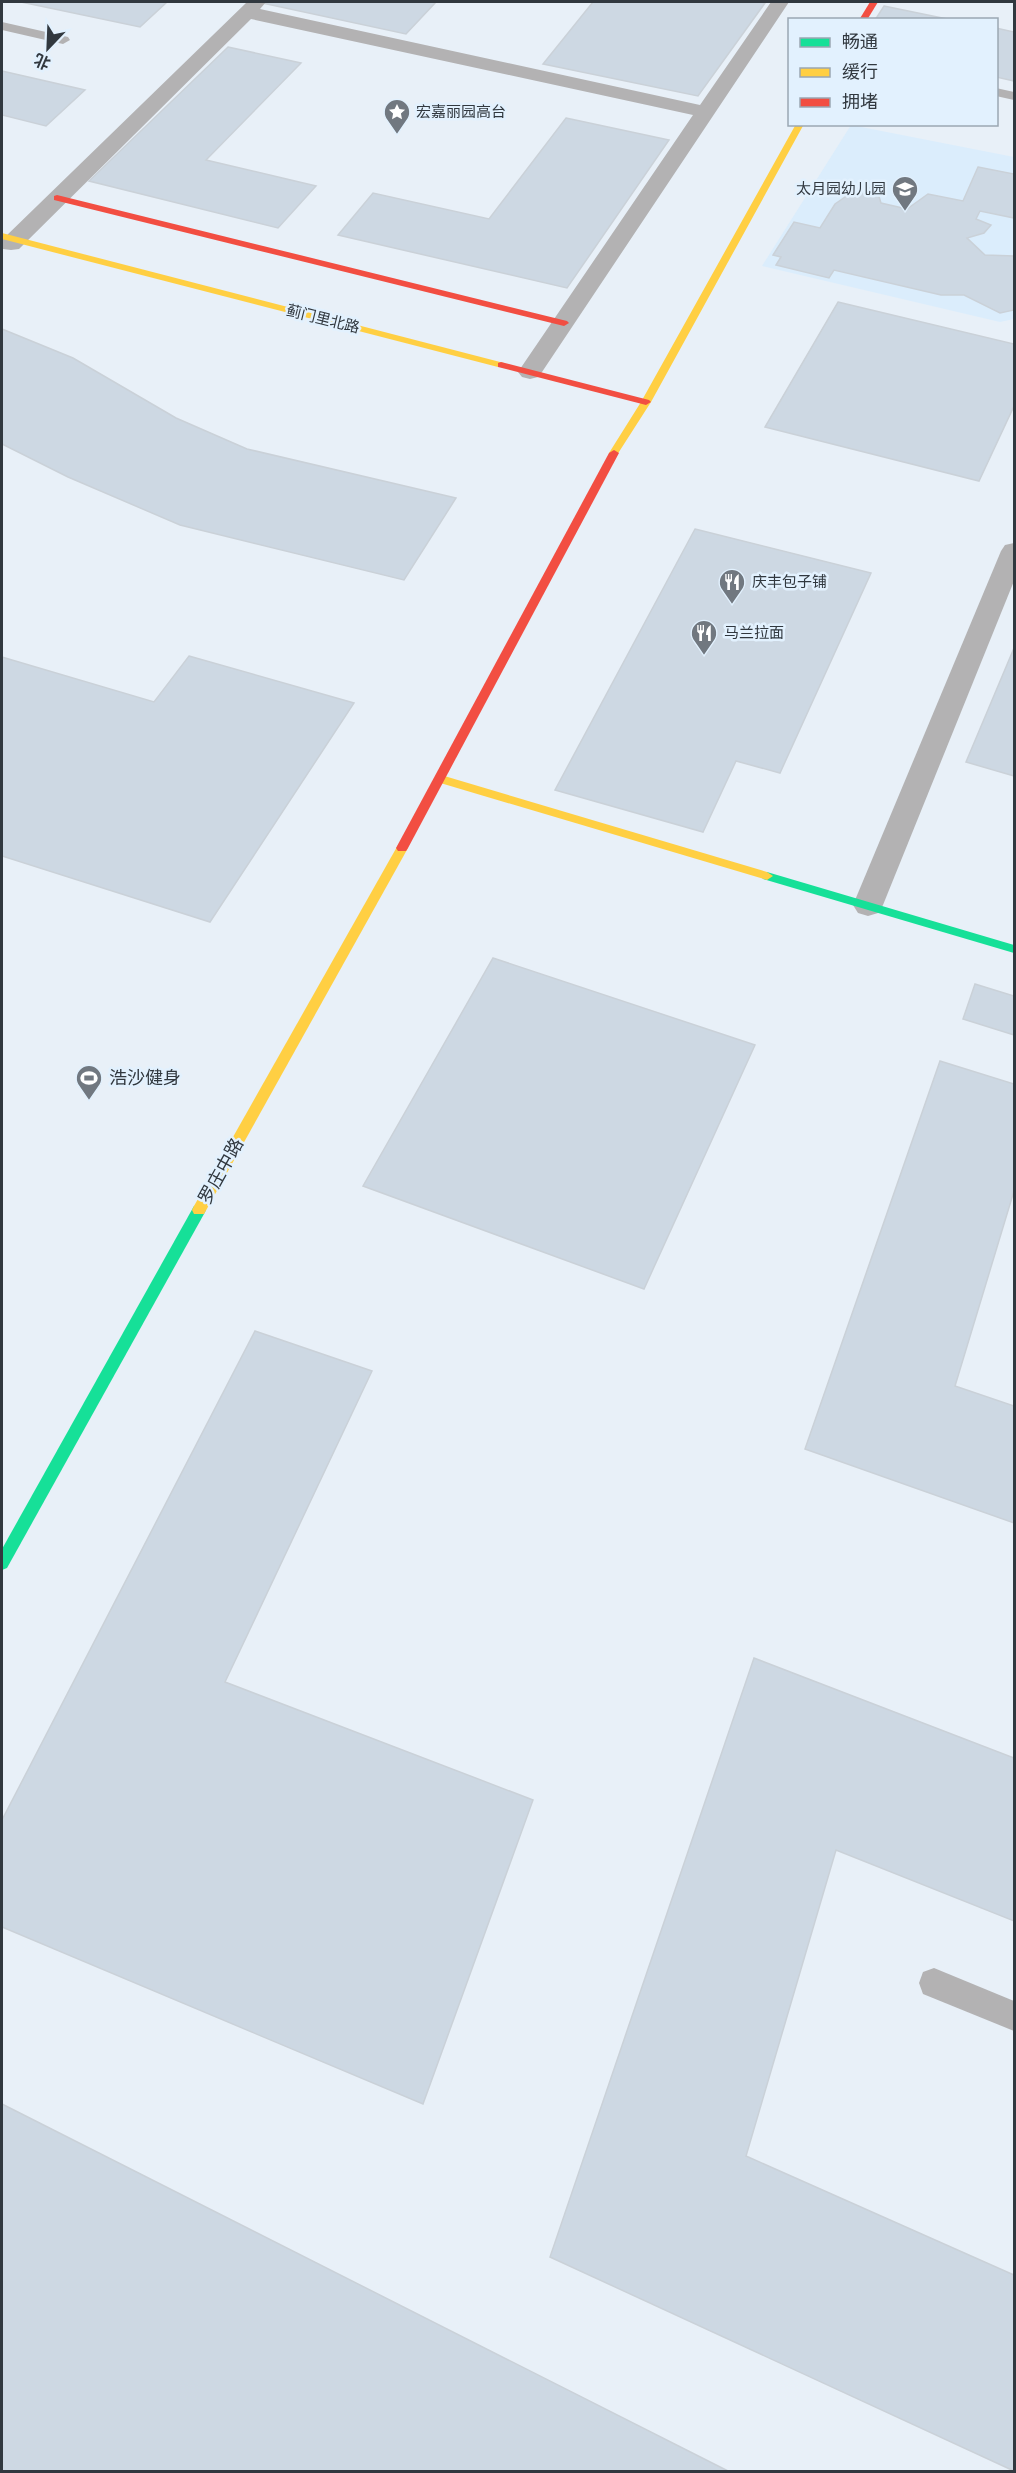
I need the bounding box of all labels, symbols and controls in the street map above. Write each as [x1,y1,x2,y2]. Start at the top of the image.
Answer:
north arrow [18,18,78,78]
legend [788,18,998,126]
text: 畅通 [842,30,878,52]
text: 北 [31,50,53,74]
text: 缓行 [842,60,878,82]
text: 拥堵 [842,90,878,112]
place icon: 宏嘉丽园高台 [382,97,412,135]
place label: 宏嘉丽园高台 [416,102,506,120]
school or university icon: 太月园幼儿园 [890,174,920,212]
place label: 太月园幼儿园 [796,179,886,197]
street label: 蓟门里北路 [285,300,362,336]
restaurant icon: 庆丰包子铺 [717,567,747,605]
place label: 庆丰包子铺 [752,572,827,590]
restaurant icon: 马兰拉面 [689,618,719,656]
place label: 马兰拉面 [724,623,784,641]
sports icon: 浩沙健身 [74,1063,104,1101]
place label: 浩沙健身 [109,1066,181,1088]
street label: 罗庄中路 [193,1134,247,1207]

